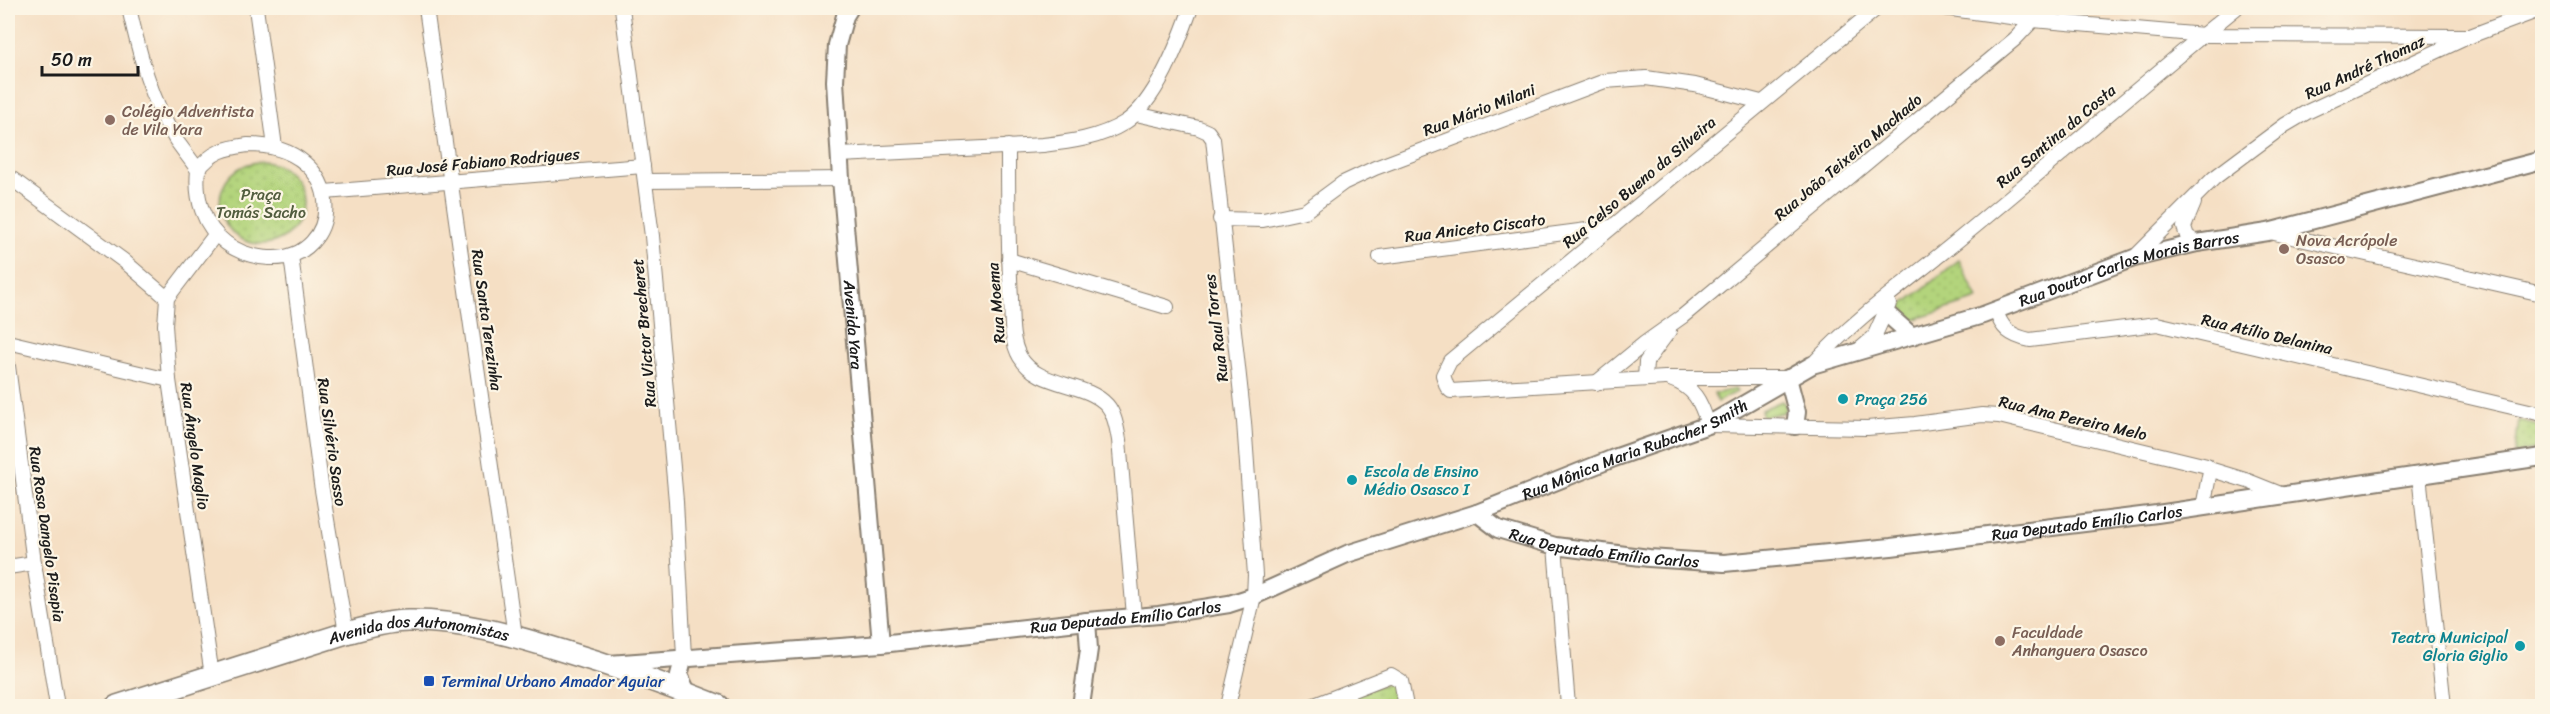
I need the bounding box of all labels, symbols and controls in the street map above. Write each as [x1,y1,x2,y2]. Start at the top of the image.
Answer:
street label: Rua André Thomaz [2300,26,2431,108]
scale bar [42,39,138,77]
text: 50 m [51,44,92,76]
street label: Rua Mário Milani [1418,75,1540,145]
street label: Rua Santina da Costa [1989,76,2124,195]
street label: Rua João Teixeira Machado [1767,86,1929,228]
place label: Colégio Adventista de Vila Yara [122,97,254,144]
street label: Rua Celso Bueno da Silveira [1555,108,1723,256]
marker: Colégio Adventista de Vila Yara [103,113,117,127]
street label: Rua José Fabiano Rodrigues [385,139,581,185]
park label: Praça Tomás Sacho [216,180,306,227]
street label: Rua Aniceto Ciscato [1403,205,1547,251]
street label: Rua Doutor Carlos Morais Barros [2014,222,2242,315]
place label: Nova Acrópole Osasco [2296,226,2397,273]
marker: Nova Acrópole Osasco [2277,242,2291,256]
street label: Rua Santa Terezinha [463,247,511,393]
street label: Rua Victor Brecheret [623,258,665,408]
street label: Rua Moema [978,261,1014,344]
street label: Rua Raul Torres [1195,272,1237,384]
street label: Avenida Yara [835,278,872,372]
street label: Rua Atílio Delanina [2199,305,2336,363]
street label: Rua Silvério Sasso [309,376,355,508]
street label: Rua Ângelo Maglio [172,380,218,512]
place label: Praça 256 [1855,385,1928,414]
street label: Rua Ana Pereira Melo [1996,387,2150,449]
street label: Rua Mônica Maria Rubacher Smith [1517,390,1753,508]
marker: Praça 256 [1836,392,1850,406]
street label: Rua Rosa Dangelo Pisapia [20,444,74,625]
place label: Escola de Ensino Médio Osasco I [1364,457,1479,504]
marker: Escola de Ensino Médio Osasco I [1345,473,1359,487]
street label: Rua Deputado Emílio Carlos [1990,496,2185,549]
street label: Rua Deputado Emílio Carlos [1506,519,1701,576]
street label: Rua Deputado Emílio Carlos [1029,591,1224,642]
street label: Avenida dos Autonomistas [323,606,513,653]
place label: Faculdade Anhanguera Osasco [2011,618,2148,665]
place label: Teatro Municipal Gloria Giglio [2390,623,2508,670]
marker: Faculdade Anhanguera Osasco [1993,634,2007,648]
marker: Teatro Municipal Gloria Giglio [2513,639,2527,653]
place label: Terminal Urbano Amador Aguiar [441,667,666,696]
marker: Terminal Urbano Amador Aguiar [422,674,436,688]

